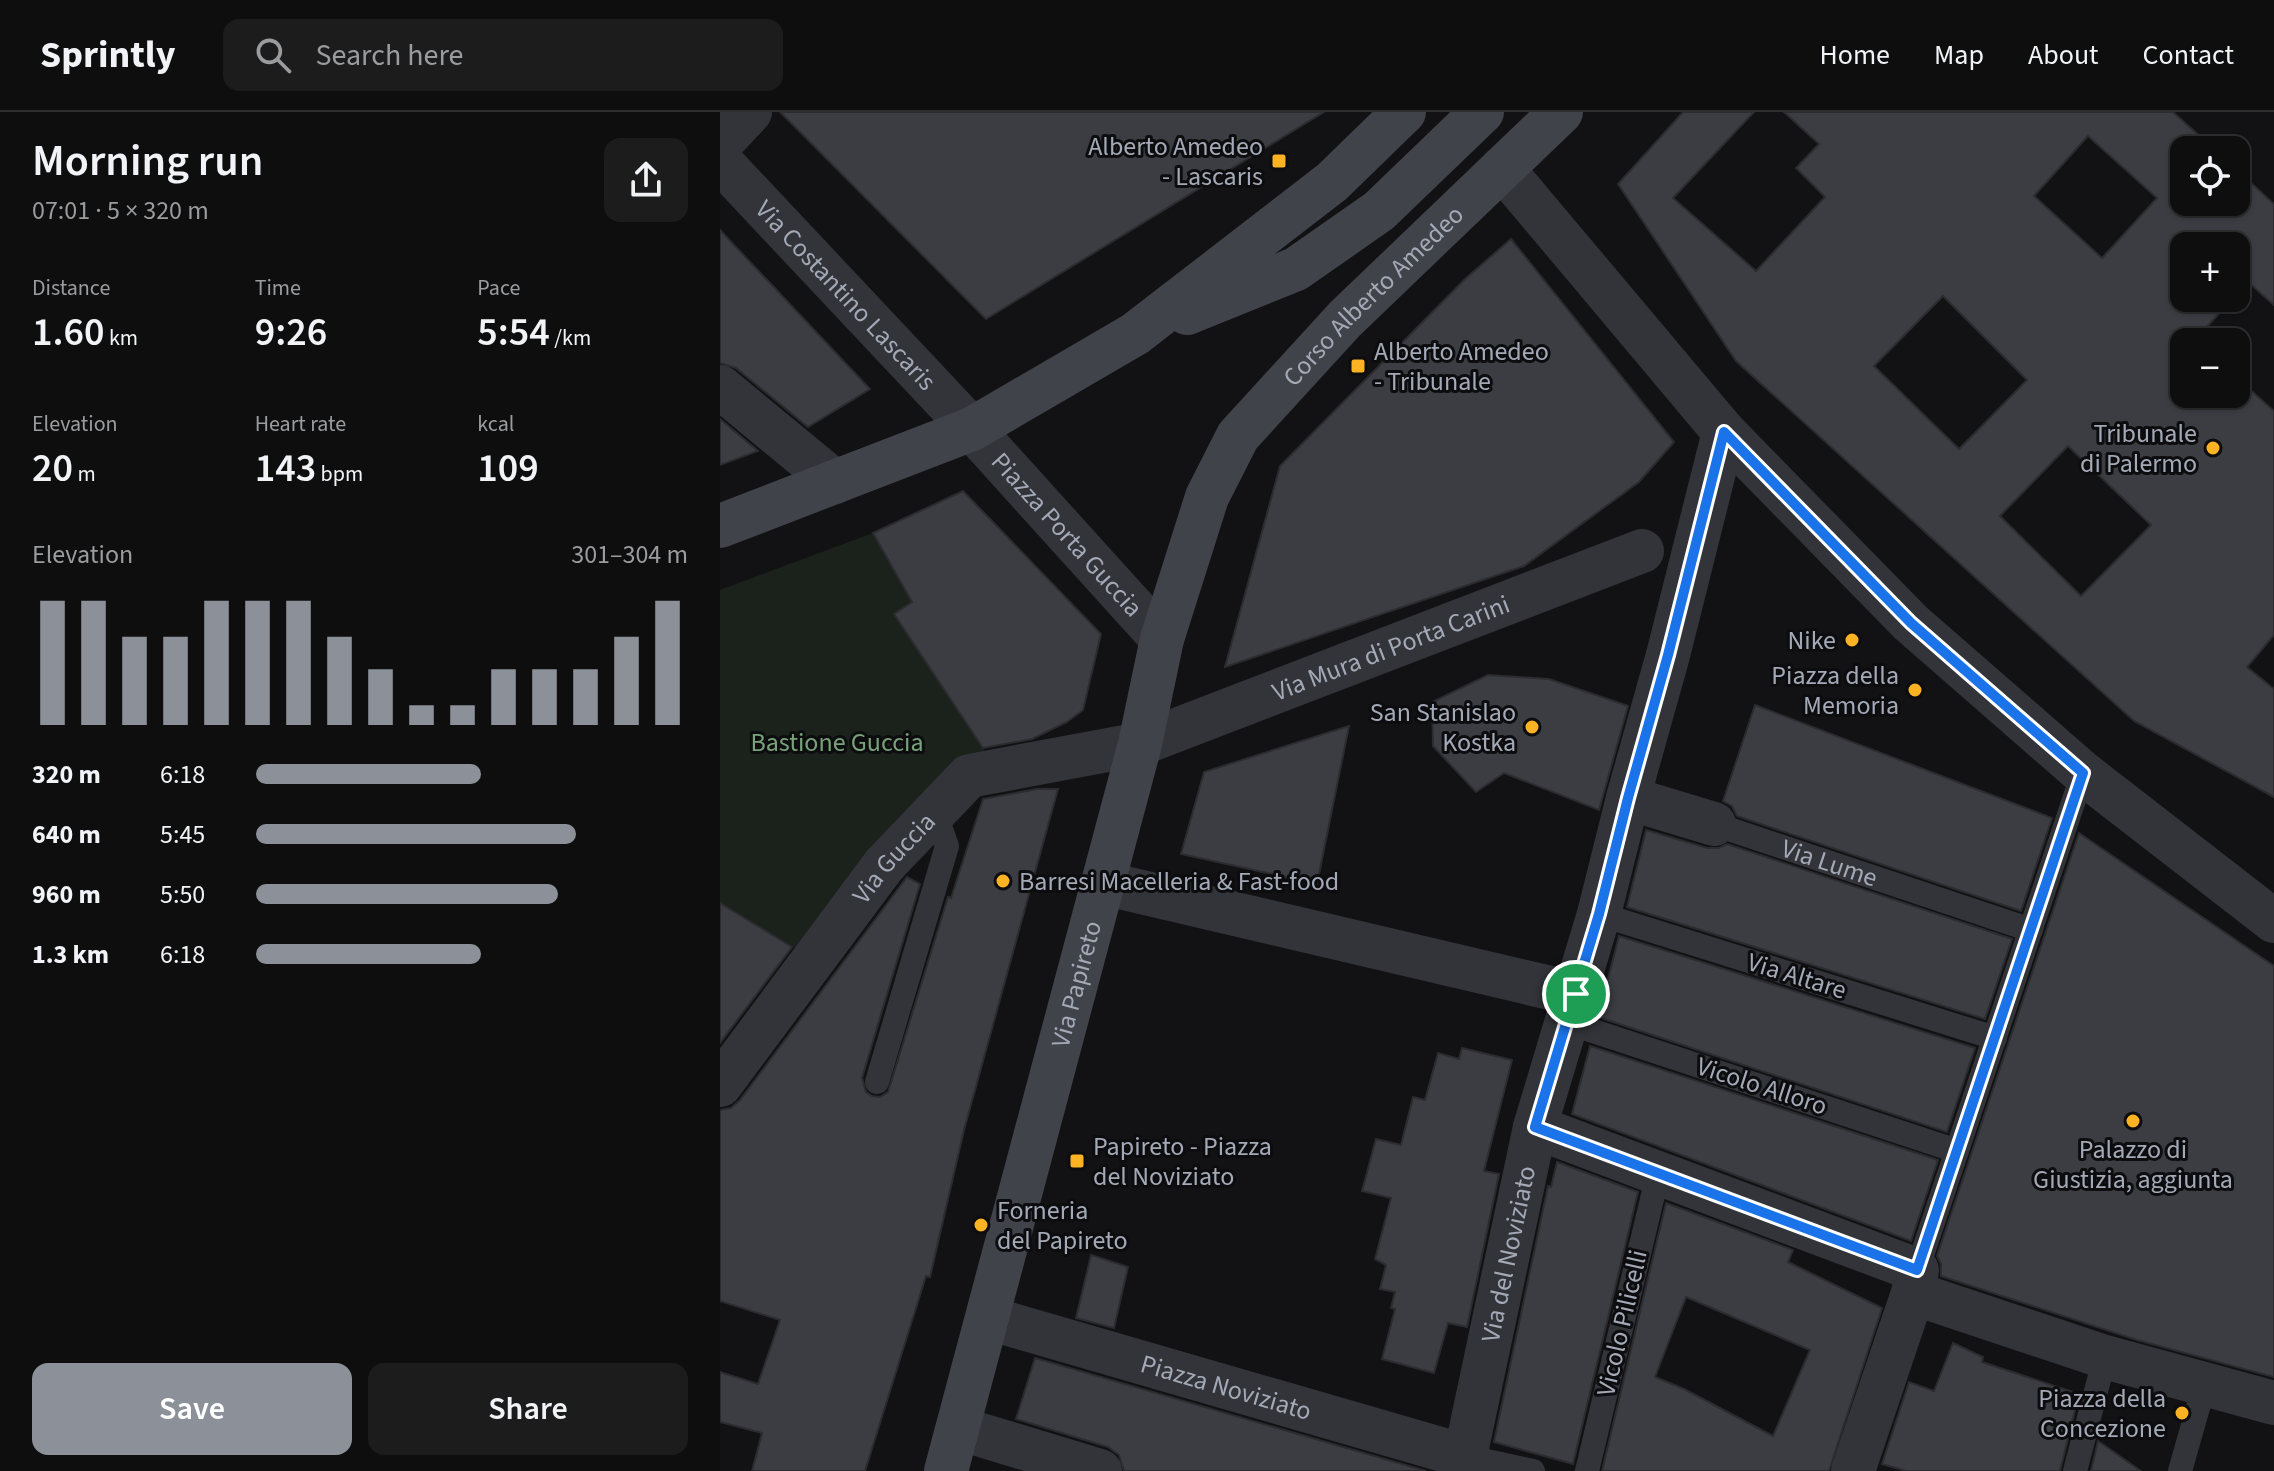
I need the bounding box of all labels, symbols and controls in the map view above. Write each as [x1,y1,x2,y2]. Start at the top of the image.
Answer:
search box [223,19,783,91]
text: Sprintly [40,28,175,82]
icon: search [251,33,295,77]
text: Search here [315,34,463,77]
text: Home [1819,35,1890,75]
text: Map [1934,35,1984,75]
text: About [2028,35,2099,75]
text: Contact [2143,35,2234,75]
place label: Alberto Amedeo - Lascaris [1088,128,1263,195]
text: Morning run [32,130,263,193]
map controls [2170,136,2250,408]
button: locate [2170,136,2250,216]
button: share [604,138,688,222]
marker: Alberto Amedeo - Lascaris [1270,152,1288,170]
text: 07:01 · 5 × 320 m [32,192,209,229]
street label: Via Costantino Lascaris [747,192,945,399]
street label: Corso Alberto Amedeo [1274,196,1472,394]
button: + [2170,232,2250,312]
text: Distance [32,272,110,304]
text: Time [255,272,301,304]
text: Pace [477,272,520,304]
text: 1.60 [32,304,105,361]
text: 9:26 [255,304,327,361]
text: 5:54 [477,304,550,361]
text: km [105,322,138,354]
text: /km [550,322,591,354]
button: − [2170,328,2250,408]
place label: Alberto Amedeo - Tribunale [1374,333,1549,400]
marker: Alberto Amedeo - Tribunale [1349,357,1367,375]
text: Elevation [32,408,118,440]
text: Heart rate [255,408,346,440]
text: kcal [477,408,514,440]
place label: Tribunale di Palermo [2080,415,2197,482]
marker: Tribunale di Palermo [2204,439,2222,457]
text: 20 [32,440,73,497]
text: 143 [255,440,316,497]
text: 109 [477,440,539,497]
street label: Piazza Porta Guccia [983,444,1152,625]
text: m [73,458,96,490]
text: bpm [316,458,363,490]
text: Elevation [32,536,133,573]
text: 301–304 m [571,536,688,573]
street label: Via Mura di Porta Carini [1267,585,1515,710]
place label: Nike [1787,622,1836,659]
marker: Nike [1843,631,1861,649]
place label: Piazza della Memoria [1771,657,1899,724]
marker: Piazza della Memoria [1906,681,1924,699]
place label: San Stanislao Kostka [1370,694,1516,761]
marker: San Stanislao Kostka [1523,718,1541,736]
park label: Bastione Guccia [750,724,924,761]
text: 320 m [32,756,101,793]
text: 6:18 [160,756,205,793]
street label: Via Guccia [843,804,944,911]
text: 640 m [32,816,101,853]
text: 5:45 [160,816,205,853]
street label: Via Lume [1777,829,1883,896]
place label: Barresi Macelleria & Fast-food [1019,863,1339,900]
marker: Barresi Macelleria & Fast-food [994,872,1012,890]
text: 960 m [32,876,101,913]
text: 5:50 [160,876,205,913]
street label: Via Papireto [1041,917,1111,1051]
text: 1.3 km [32,936,109,973]
text: 6:18 [160,936,205,973]
street label: Via Altare [1743,943,1851,1009]
pin [1542,960,1610,1028]
icon: arrive [1554,972,1598,1016]
street label: Vicolo Alloro [1692,1047,1832,1125]
marker: Palazzo di Giustizia, aggiunta [2124,1112,2142,1130]
place label: Papireto - Piazza del Noviziato [1093,1128,1272,1195]
place label: Palazzo di Giustizia, aggiunta [2033,1131,2233,1198]
marker: Papireto - Piazza del Noviziato [1068,1152,1086,1170]
street label: Via del Noviziato [1471,1162,1545,1345]
place label: Forneria del Papireto [997,1192,1128,1259]
marker: Forneria del Papireto [972,1216,990,1234]
street label: Vicolo Pilicelli [1587,1246,1657,1400]
street label: Piazza Noviziato [1136,1345,1316,1429]
button: Save [32,1363,352,1455]
button: Share [368,1363,688,1455]
place label: Piazza della Concezione [2038,1380,2166,1447]
marker: Piazza della Concezione [2173,1404,2191,1422]

